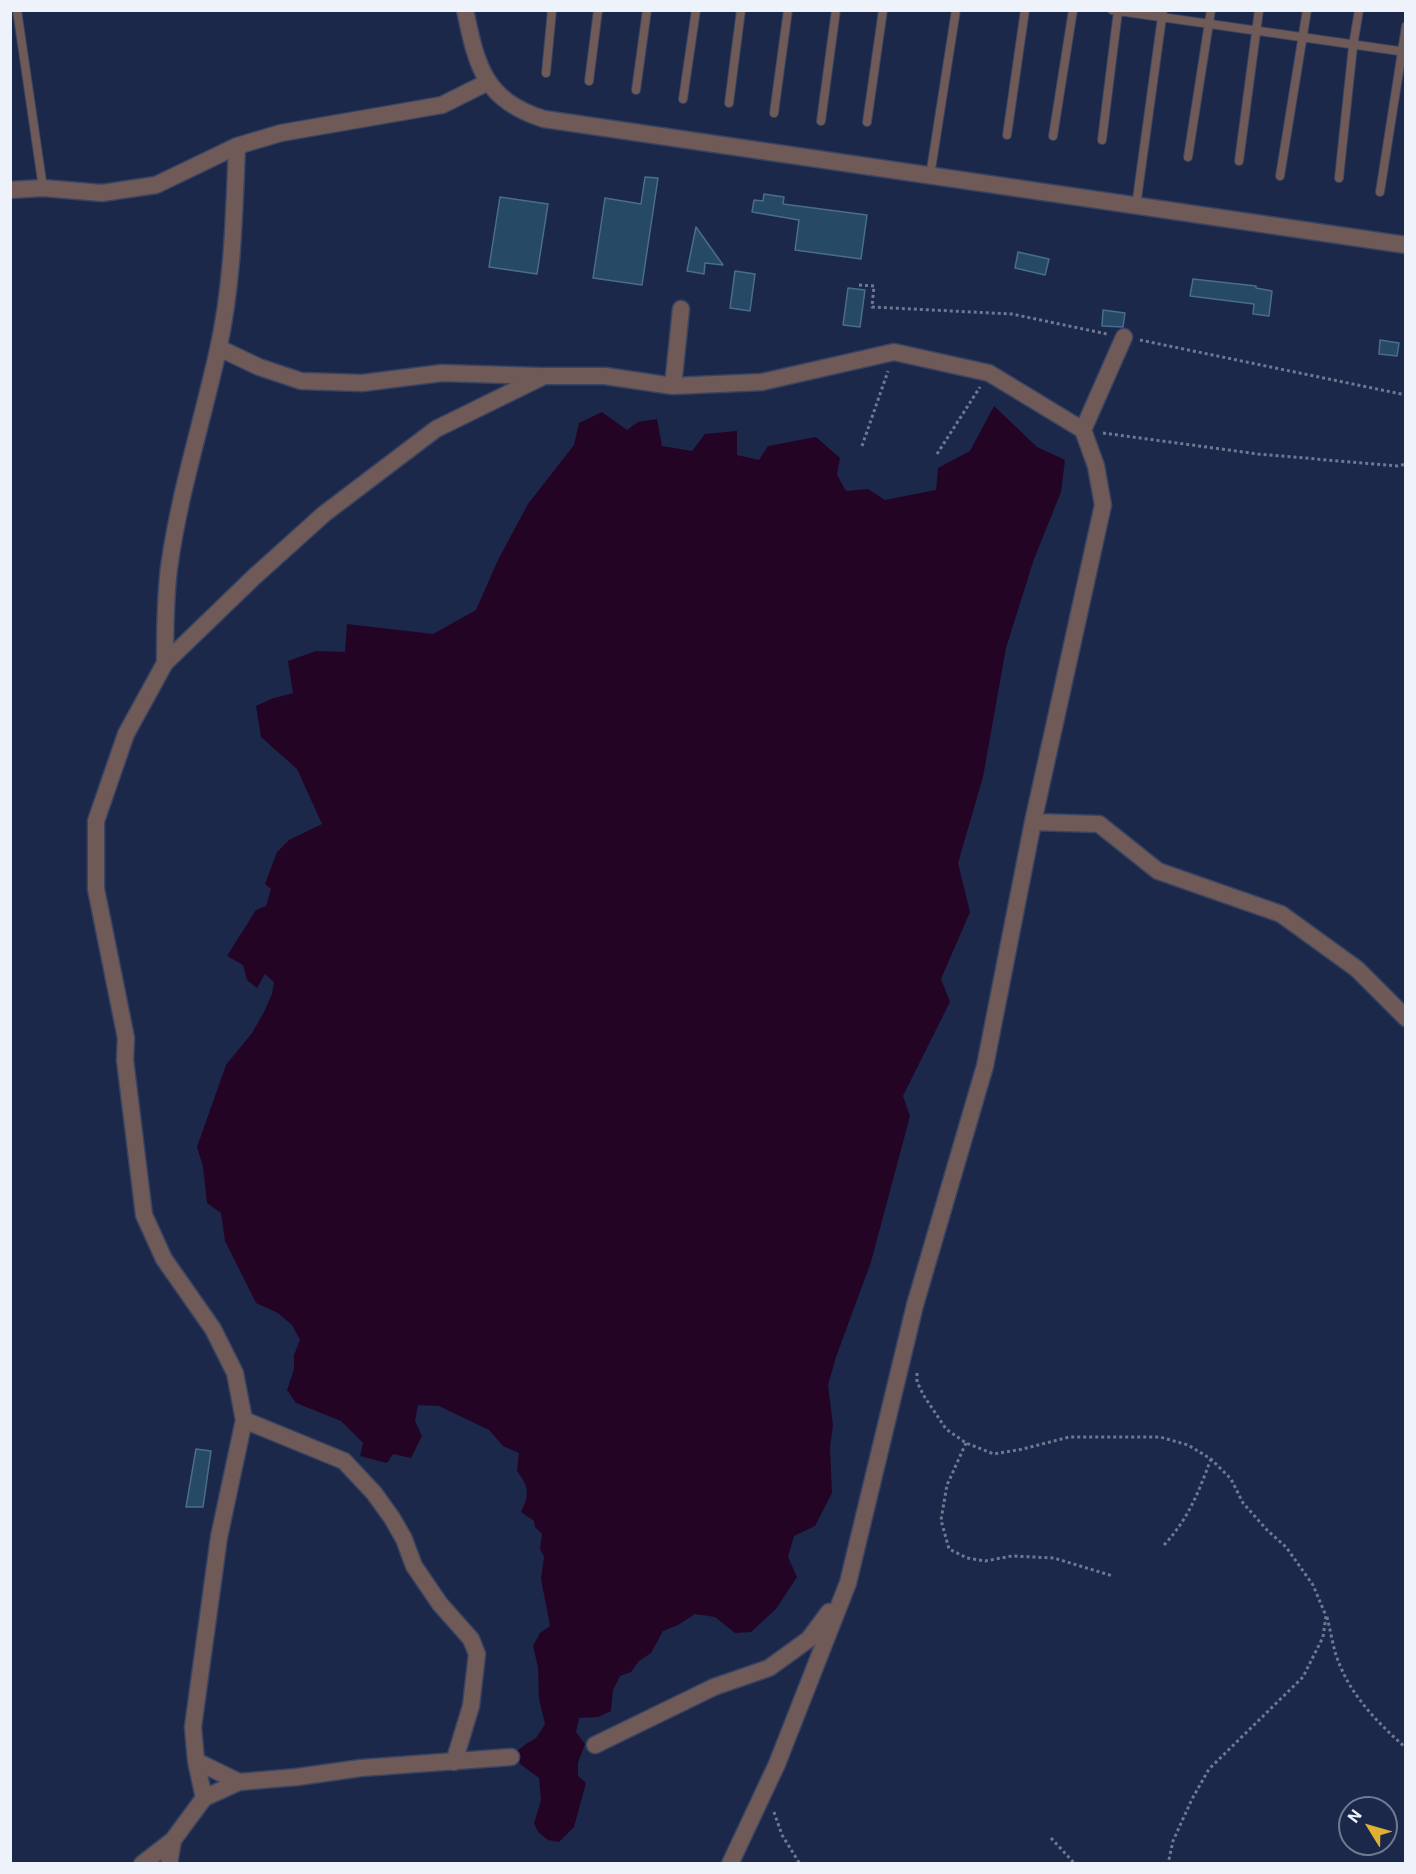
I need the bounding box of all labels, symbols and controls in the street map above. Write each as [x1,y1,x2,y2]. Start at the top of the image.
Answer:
north arrow [1338,1796,1398,1856]
text: N [1344,1806,1366,1826]

